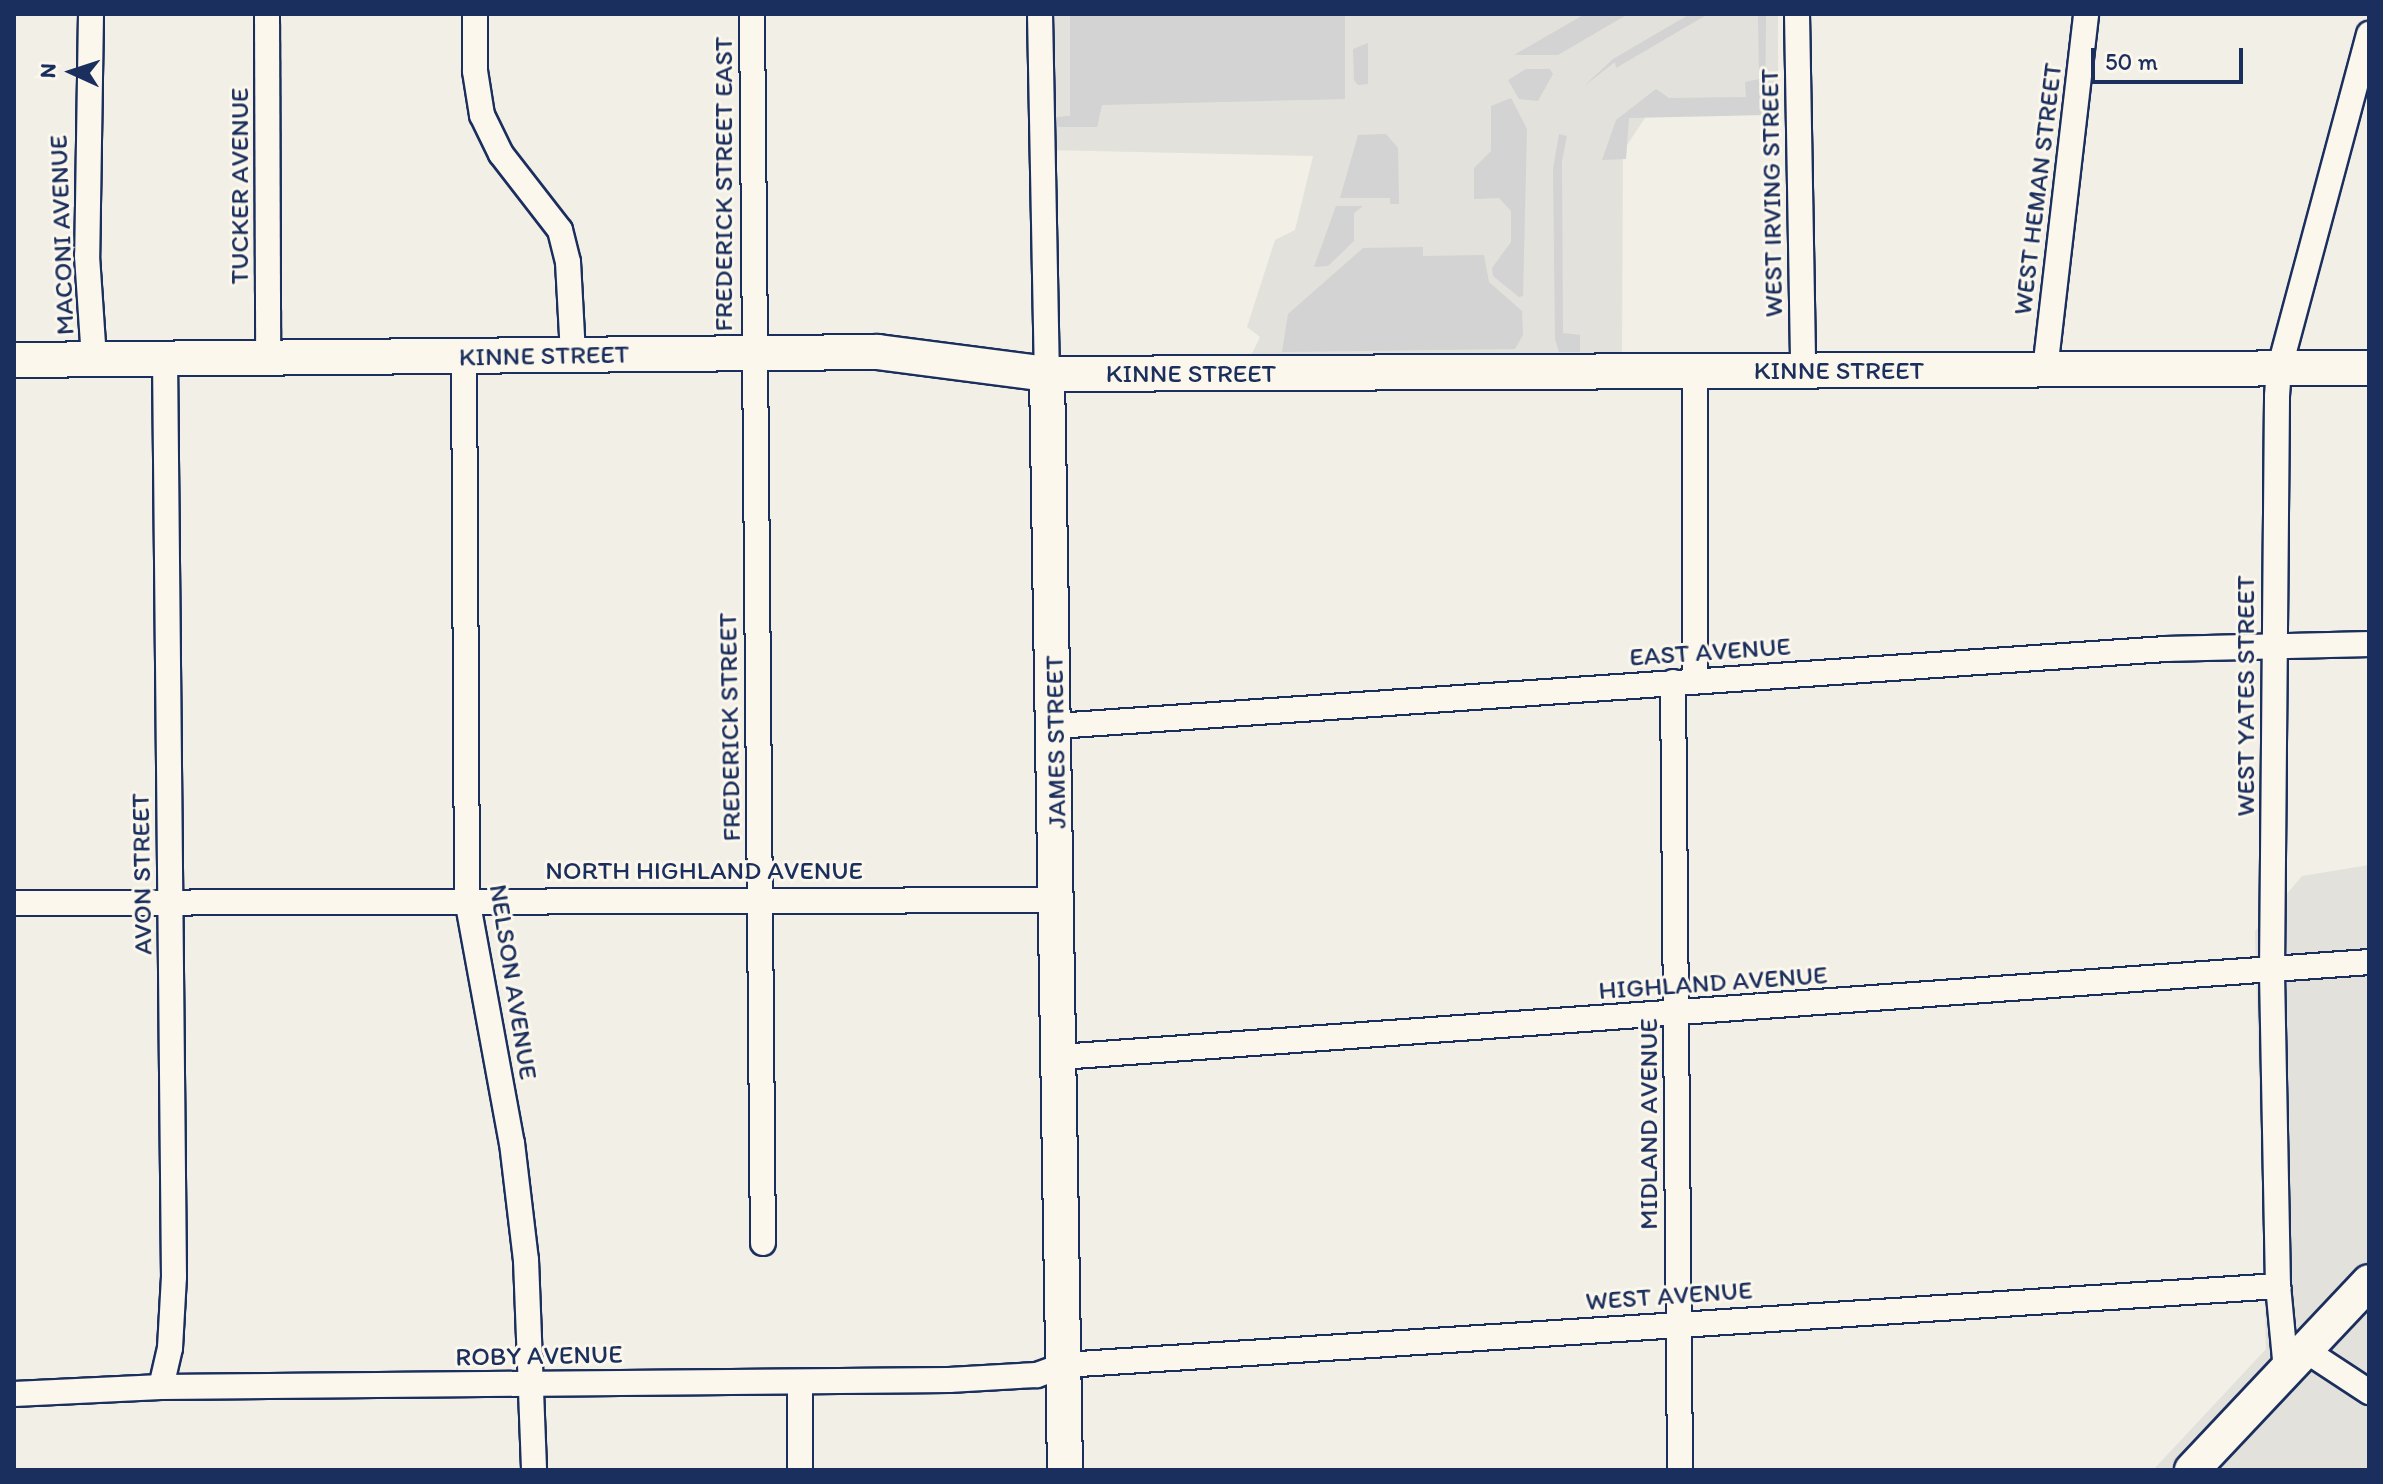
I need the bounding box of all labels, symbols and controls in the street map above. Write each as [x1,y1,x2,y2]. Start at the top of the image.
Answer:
north arrow [32,32,112,112]
scale bar [2095,32,2247,82]
street label: FREDERICK STREET EAST [708,37,740,331]
text: 50 m [2105,47,2158,76]
street label: WEST HEMAN STREET [2007,61,2069,317]
text: N [34,63,61,79]
street label: WEST IRVING STREET [1754,68,1790,318]
street label: TUCKER AVENUE [224,88,256,284]
street label: MACONI AVENUE [43,134,81,336]
street label: KINNE STREET [458,339,630,373]
street label: KINNE STREET [1754,355,1924,387]
street label: KINNE STREET [1106,358,1276,390]
street label: WEST YATES STREET [2230,576,2262,816]
street label: FREDERICK STREET [712,612,748,842]
street label: EAST AVENUE [1629,631,1791,673]
street label: JAMES STREET [1039,655,1073,829]
street label: AVON STREET [125,793,159,955]
street label: NORTH HIGHLAND AVENUE [544,855,864,887]
street label: NELSON AVENUE [482,883,544,1081]
street label: HIGHLAND AVENUE [1598,959,1828,1007]
street label: MIDLAND AVENUE [1633,1019,1665,1229]
street label: WEST AVENUE [1585,1275,1753,1317]
street label: ROBY AVENUE [456,1339,622,1373]

